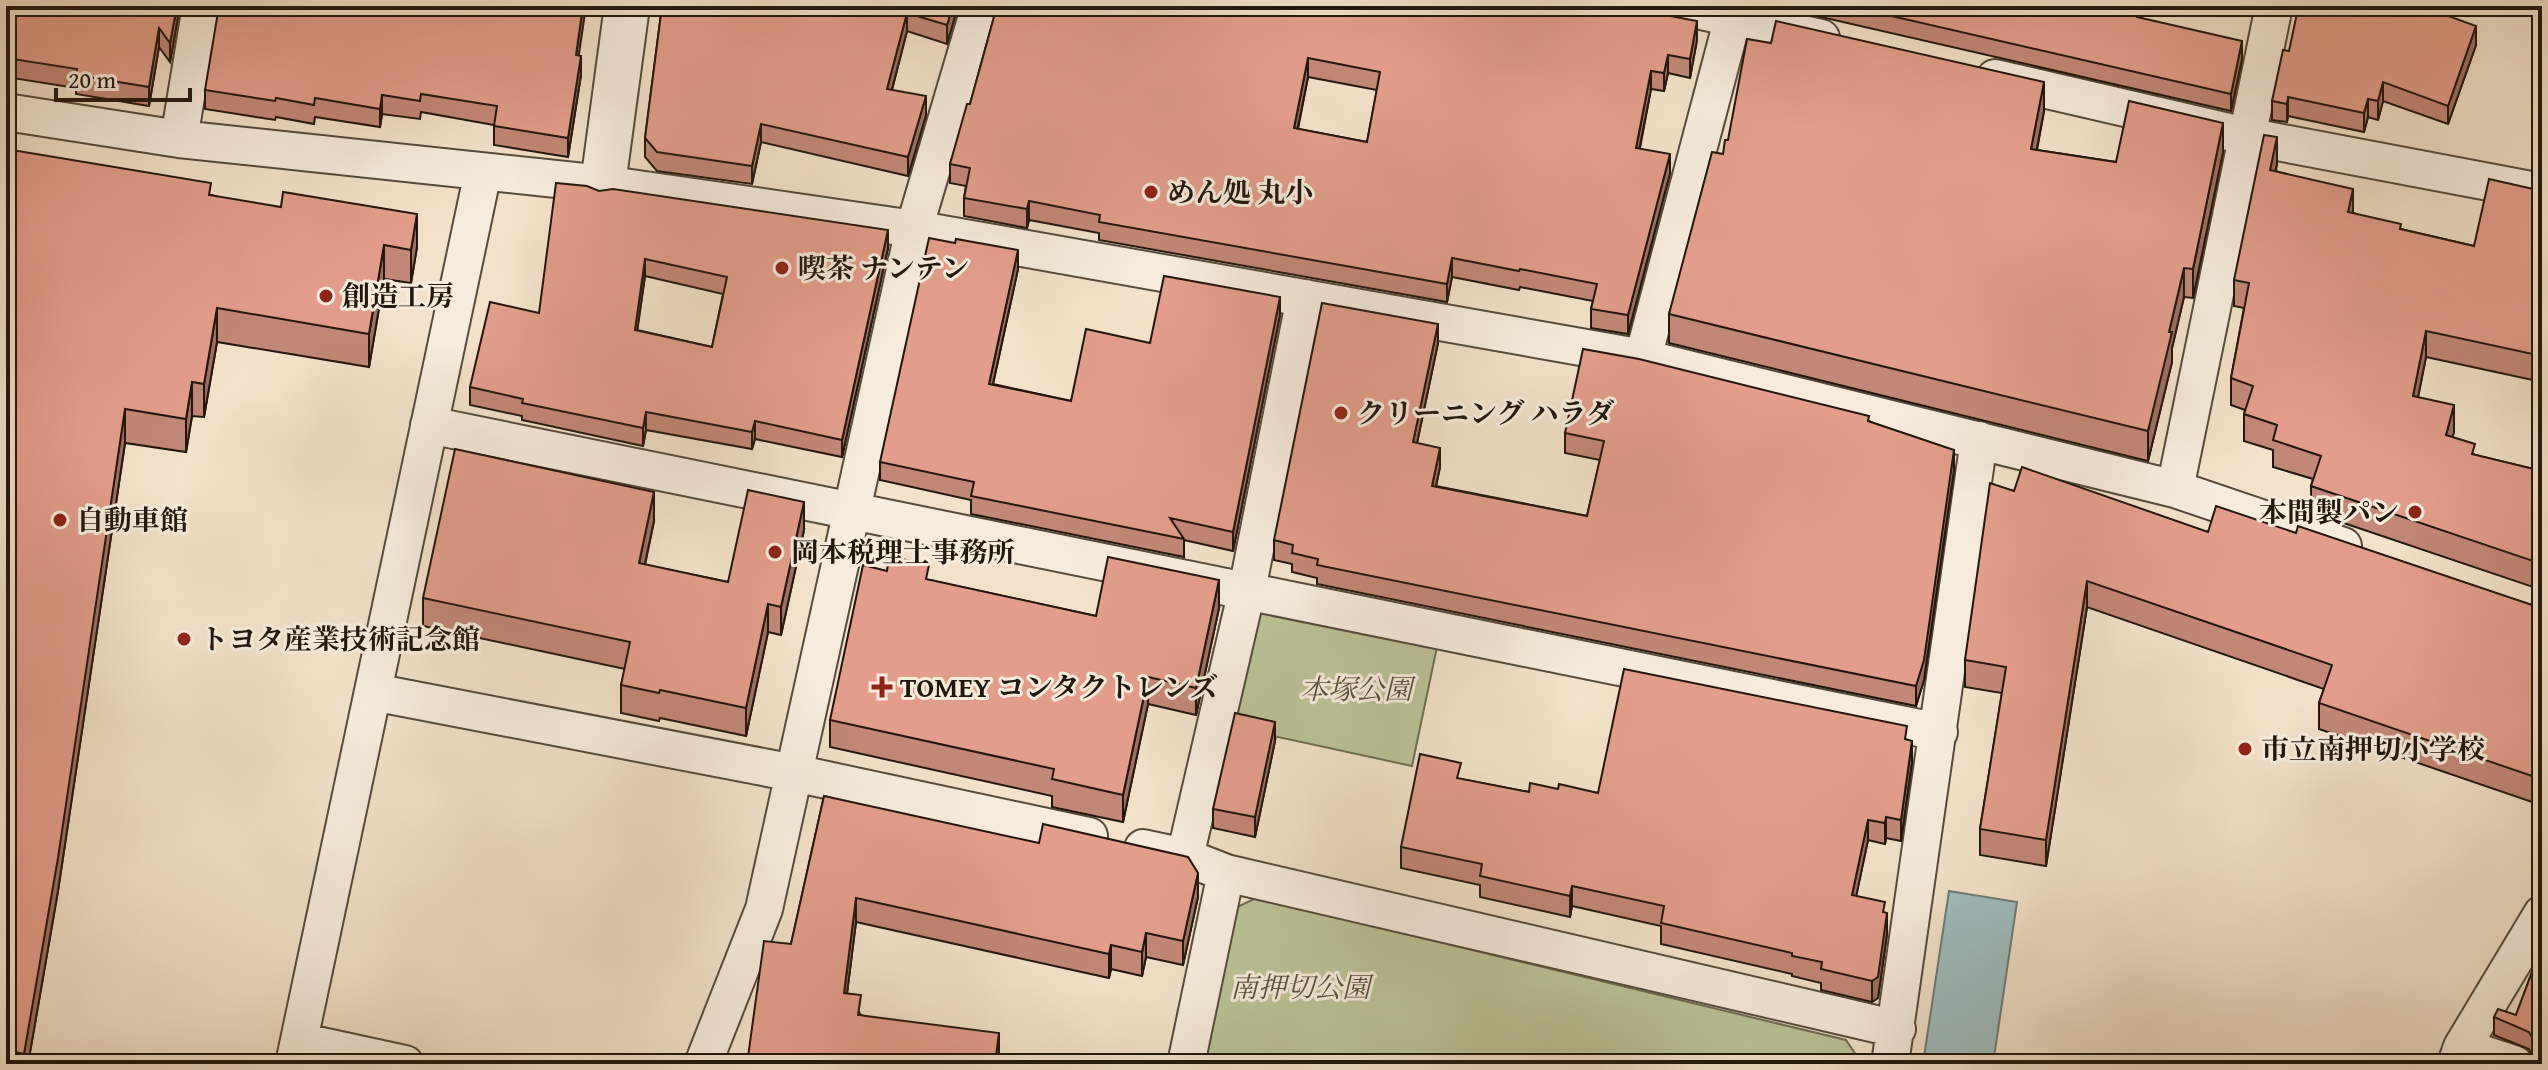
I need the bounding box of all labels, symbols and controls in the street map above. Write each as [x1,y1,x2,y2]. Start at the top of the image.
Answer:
scale bar [56,52,190,102]
text: 20 m [68,62,116,97]
place label: めん処 丸小 [1167,171,1313,212]
marker: めん処 丸小 [1142,183,1160,201]
place label: 喫茶 ナンテン [798,247,969,288]
marker: 喫茶 ナンテン [773,259,791,277]
place label: 創造工房 [342,275,454,316]
marker: 創造工房 [317,287,335,305]
place label: クリーニング ハラダ [1357,392,1614,433]
marker: クリーニング ハラダ [1332,404,1350,422]
place label: 本間製パン [2259,491,2399,532]
place label: 自動車館 [76,499,188,540]
marker: 本間製パン [2406,503,2424,521]
marker: 自動車館 [51,511,69,529]
place label: 岡本税理士事務所 [791,531,1015,572]
marker: 岡本税理士事務所 [766,543,784,561]
place label: トヨタ産業技術記念館 [200,618,480,659]
marker: トヨタ産業技術記念館 [175,630,193,648]
place label: TOMEY コンタクトレンズ [900,666,1218,707]
park label: 本塚公園 [1300,668,1416,709]
marker: TOMEY コンタクトレンズ [871,676,893,698]
place label: 市立南押切小学校 [2261,728,2485,769]
marker: 市立南押切小学校 [2236,740,2254,758]
park label: 南押切公園 [1230,966,1374,1007]

